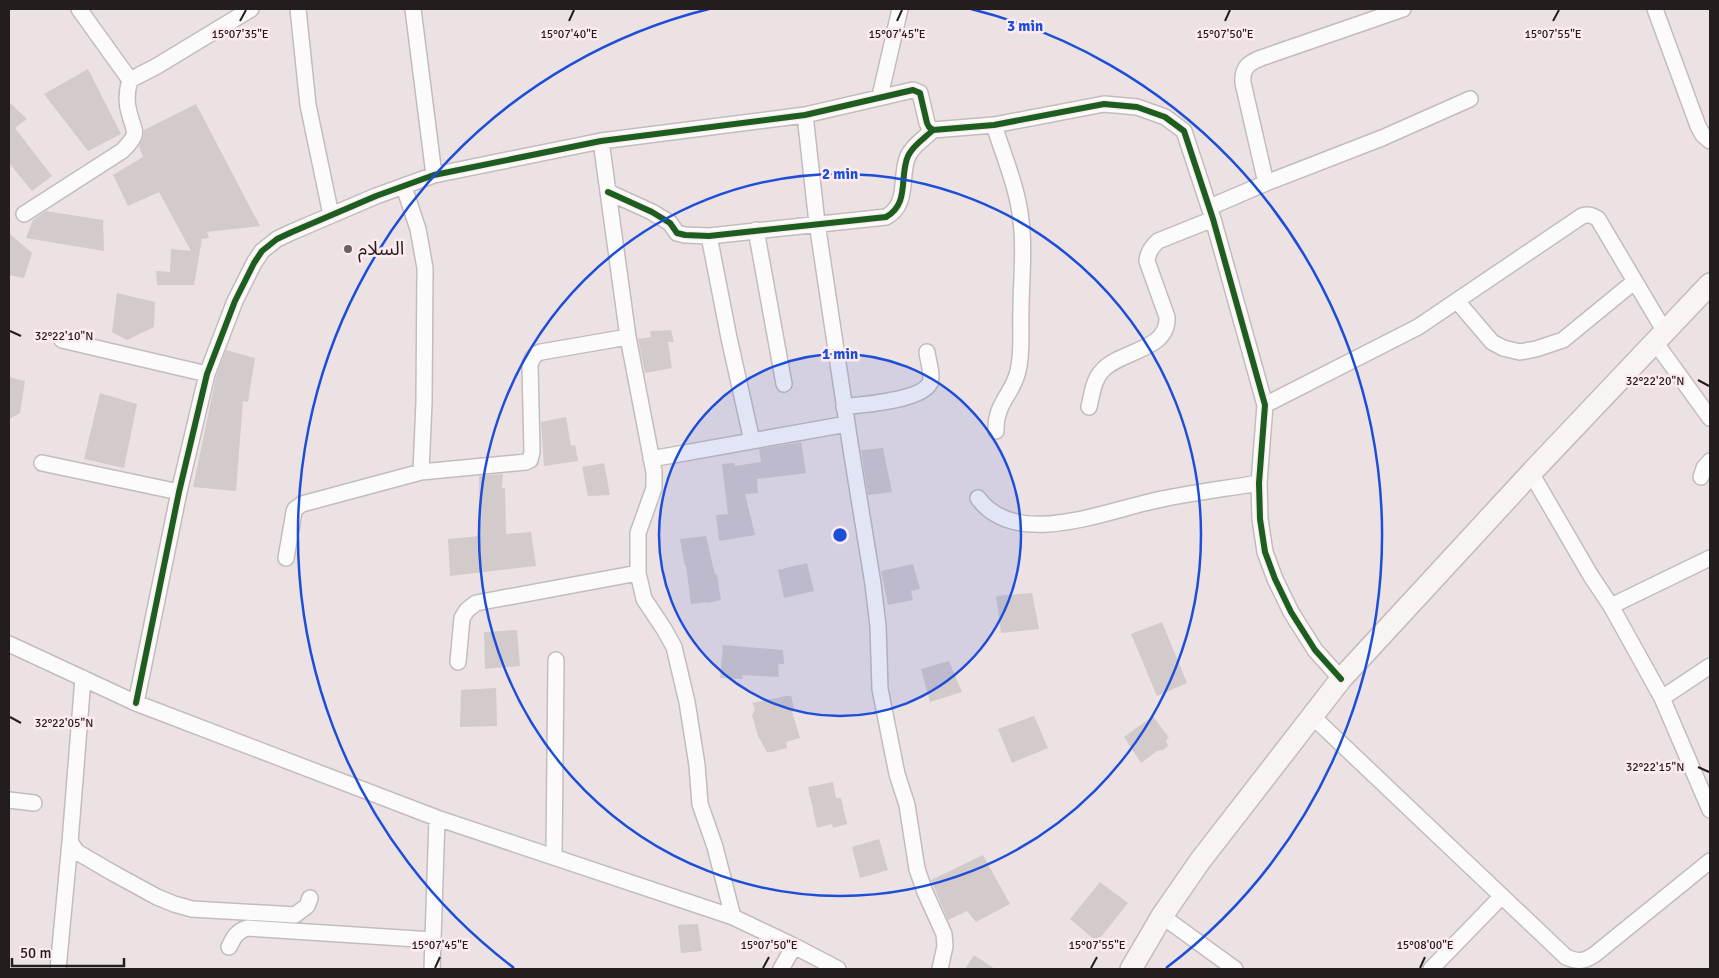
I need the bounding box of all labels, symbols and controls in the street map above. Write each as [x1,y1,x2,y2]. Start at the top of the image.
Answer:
text: 3 min [1007,17,1043,35]
text: 15°07'35"E [211,27,269,42]
text: 15°07'40"E [540,27,598,42]
text: 15°07'45"E [868,27,926,42]
text: 15°07'50"E [1196,27,1254,42]
text: 15°07'55"E [1524,27,1582,42]
text: 2 min [822,165,858,183]
place label: السلام [358,237,404,263]
marker: السلام [342,243,354,255]
text: 32°22'10"N [35,329,93,344]
text: 1 min [822,345,858,363]
text: 32°22'20"N [1626,374,1684,389]
centre of rings [831,526,849,544]
text: 32°22'05"N [35,716,93,731]
text: 32°22'15"N [1626,760,1684,775]
scale bar [12,936,125,968]
text: 15°07'45"E [411,938,469,953]
text: 15°07'50"E [740,938,798,953]
text: 15°07'55"E [1068,938,1126,953]
text: 15°08'00"E [1396,938,1454,953]
text: 50 m [20,944,51,962]

